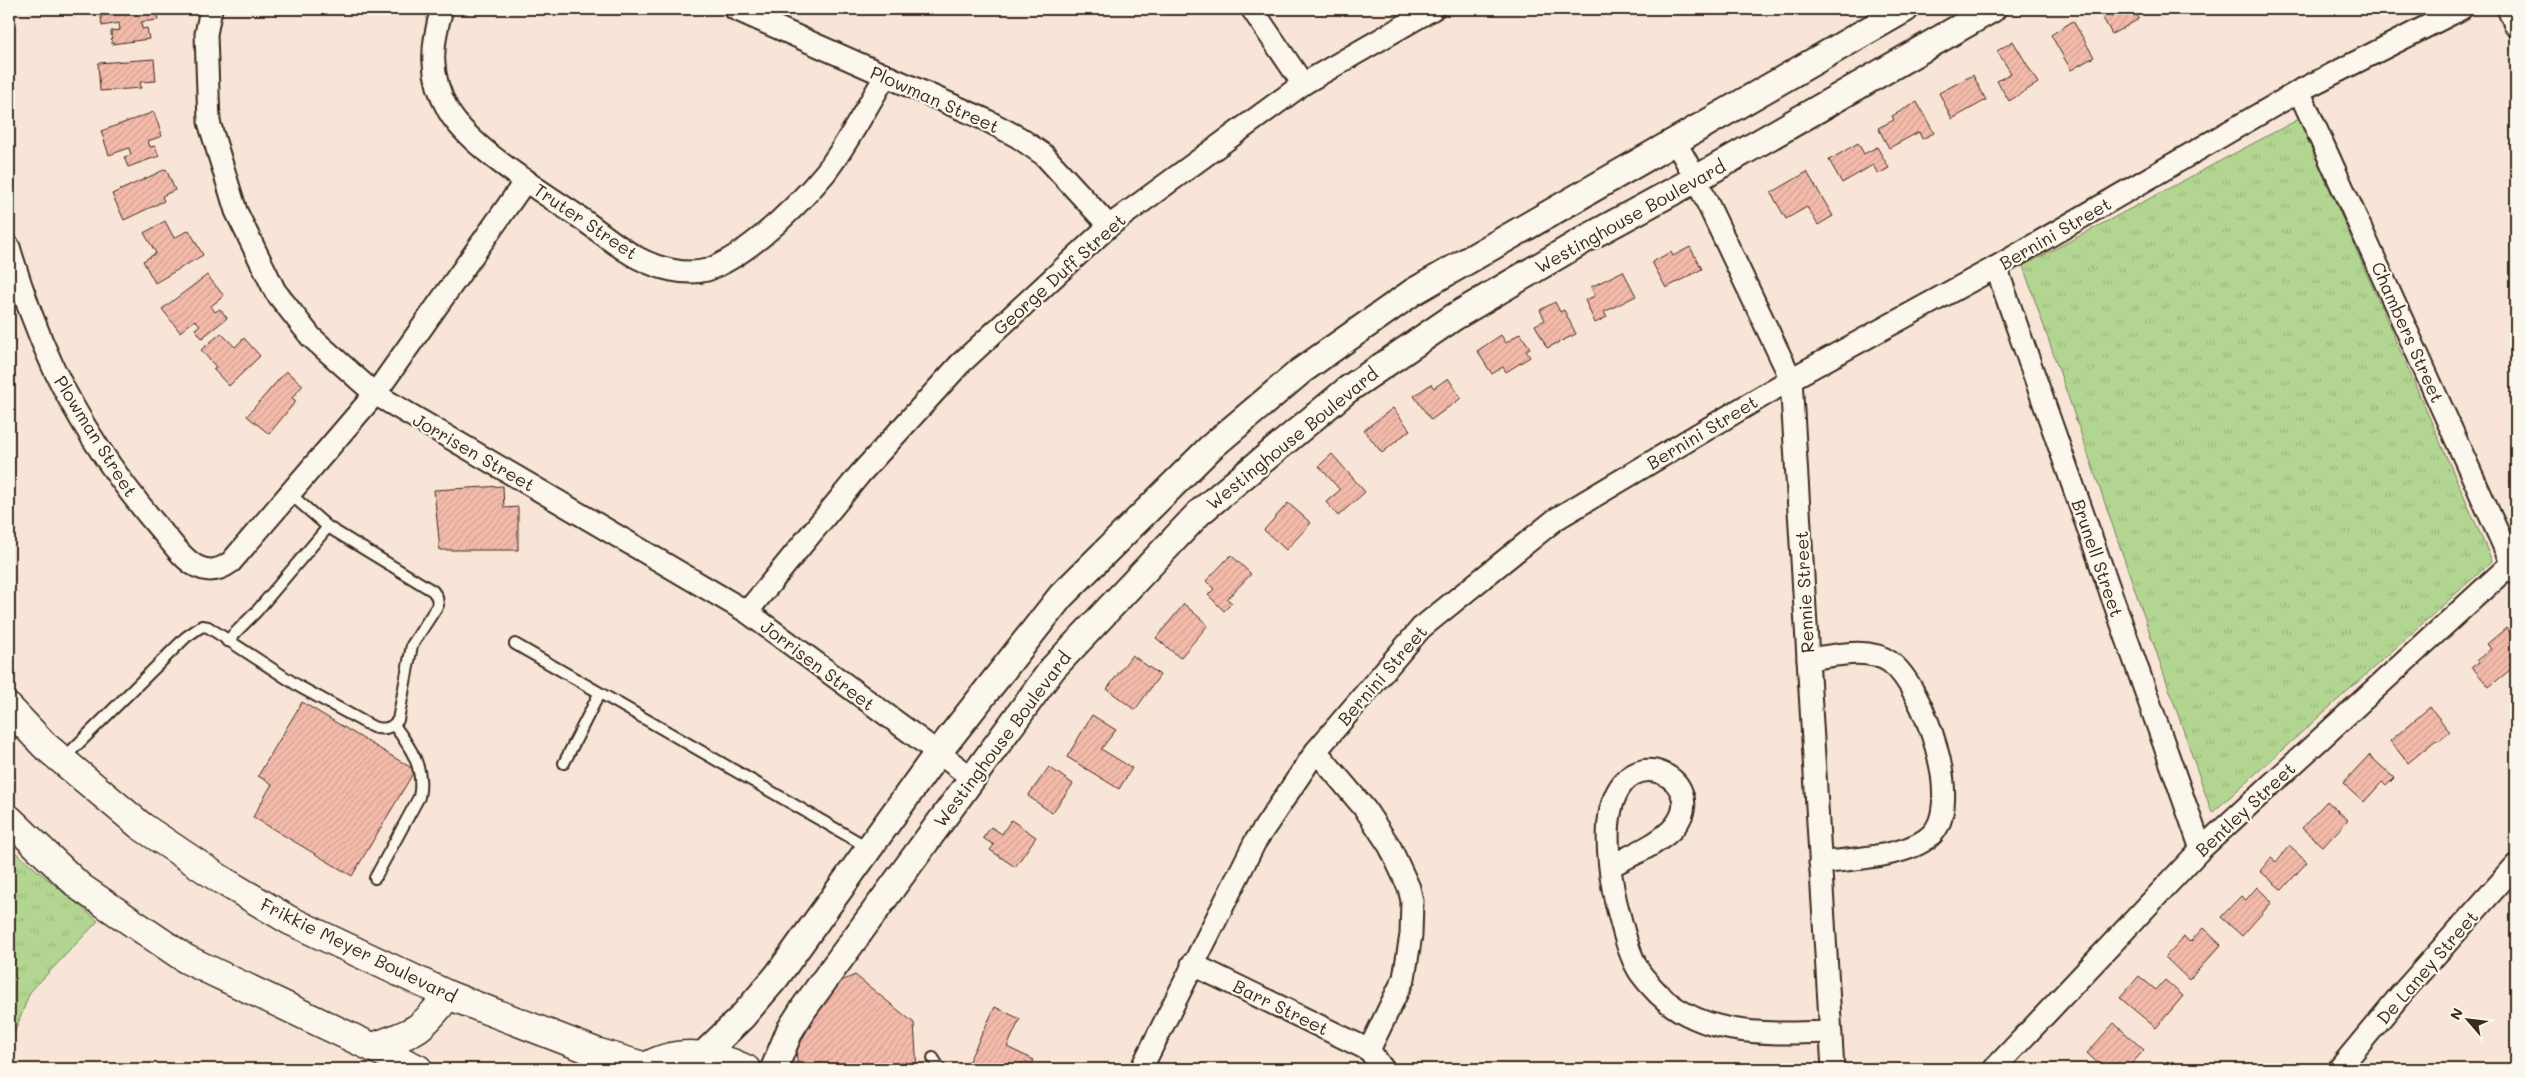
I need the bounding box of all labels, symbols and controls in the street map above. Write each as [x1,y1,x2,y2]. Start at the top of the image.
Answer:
street label: Plowman Street [867,60,1003,138]
street label: Westinghouse Boulevard [1530,154,1730,278]
street label: Truter Street [530,177,642,265]
street label: Bernini Street [1995,191,2115,275]
street label: George Duff Street [988,208,1130,340]
street label: Chambers Street [2366,258,2450,406]
street label: Westinghouse Boulevard [1201,361,1383,515]
street label: Plowman Street [49,371,143,501]
street label: Bernini Street [1642,389,1762,475]
street label: Jorrisen Street [409,407,539,497]
street label: Brunell Street [2067,496,2129,620]
street label: Rennie Street [1789,530,1819,654]
street label: Jorrisen Street [756,614,880,716]
street label: Bernini Street [1332,620,1432,730]
street label: Westinghouse Boulevard [928,646,1076,832]
street label: Bentley Street [2190,756,2300,862]
street label: Frikkie Meyer Boulevard [257,892,461,1008]
street label: De Laney Street [2371,905,2483,1029]
street label: Barr Street [1229,974,1333,1040]
north arrow [2442,996,2492,1046]
text: N [2445,1005,2467,1023]

